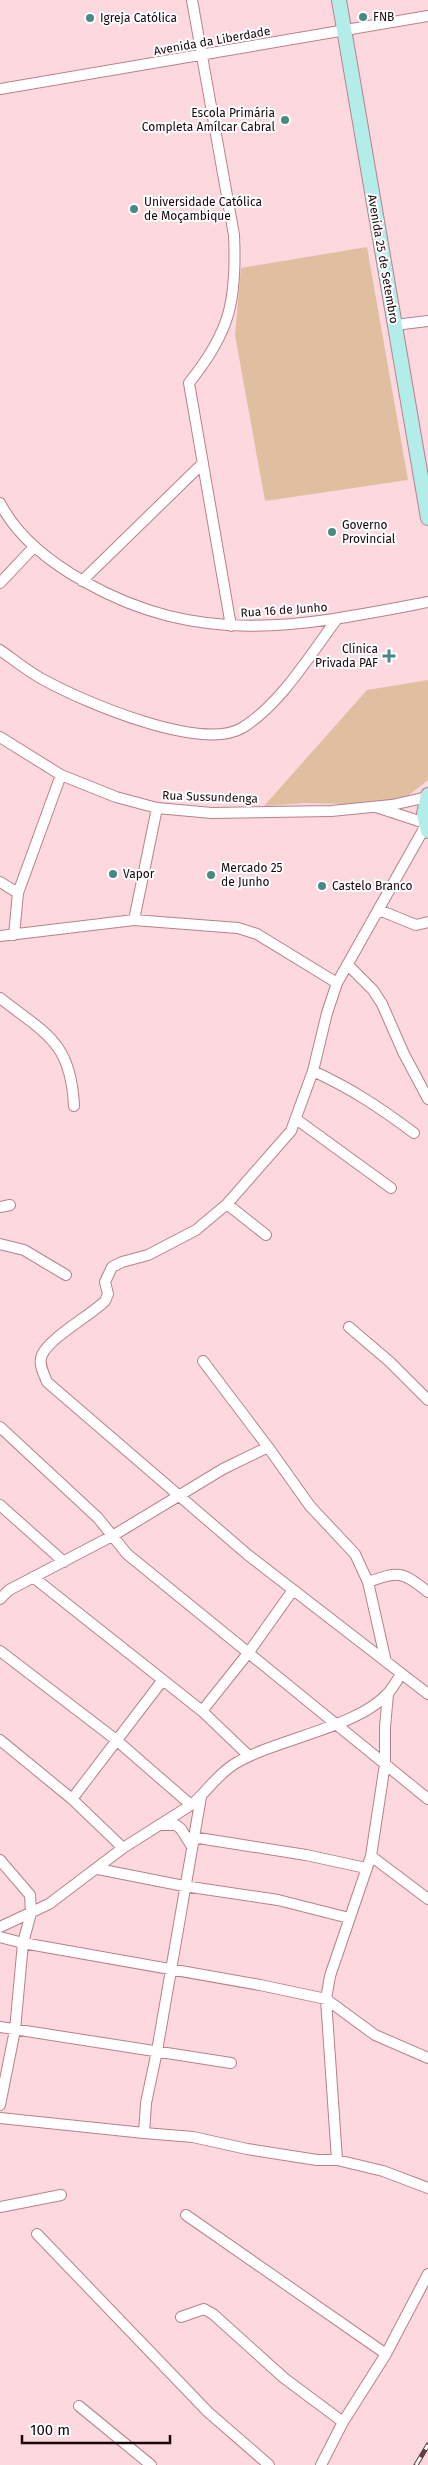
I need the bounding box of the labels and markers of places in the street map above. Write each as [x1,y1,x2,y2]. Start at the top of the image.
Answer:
place label: FNB [373,10,394,24]
place label: Igreja Católica [100,11,177,25]
marker: FNB [357,11,369,23]
marker: Igreja Católica [84,12,96,24]
place label: Escola Primária Completa Amílcar Cabral [142,106,275,134]
marker: Escola Primária Completa Amílcar Cabral [279,114,291,126]
place label: Universidade Católica de Moçambique [144,195,262,223]
marker: Universidade Católica de Moçambique [128,203,140,215]
place label: Governo Provincial [342,518,396,546]
marker: Governo Provincial [326,526,338,538]
place label: Clínica Privada PAF [315,642,378,670]
marker: Clínica Privada PAF [382,649,396,663]
place label: Mercado 25 de Junho [221,861,283,889]
place label: Vapor [123,867,155,881]
marker: Vapor [107,868,119,880]
marker: Mercado 25 de Junho [205,869,217,881]
place label: Castelo Branco [332,879,413,893]
marker: Castelo Branco [316,880,328,892]

